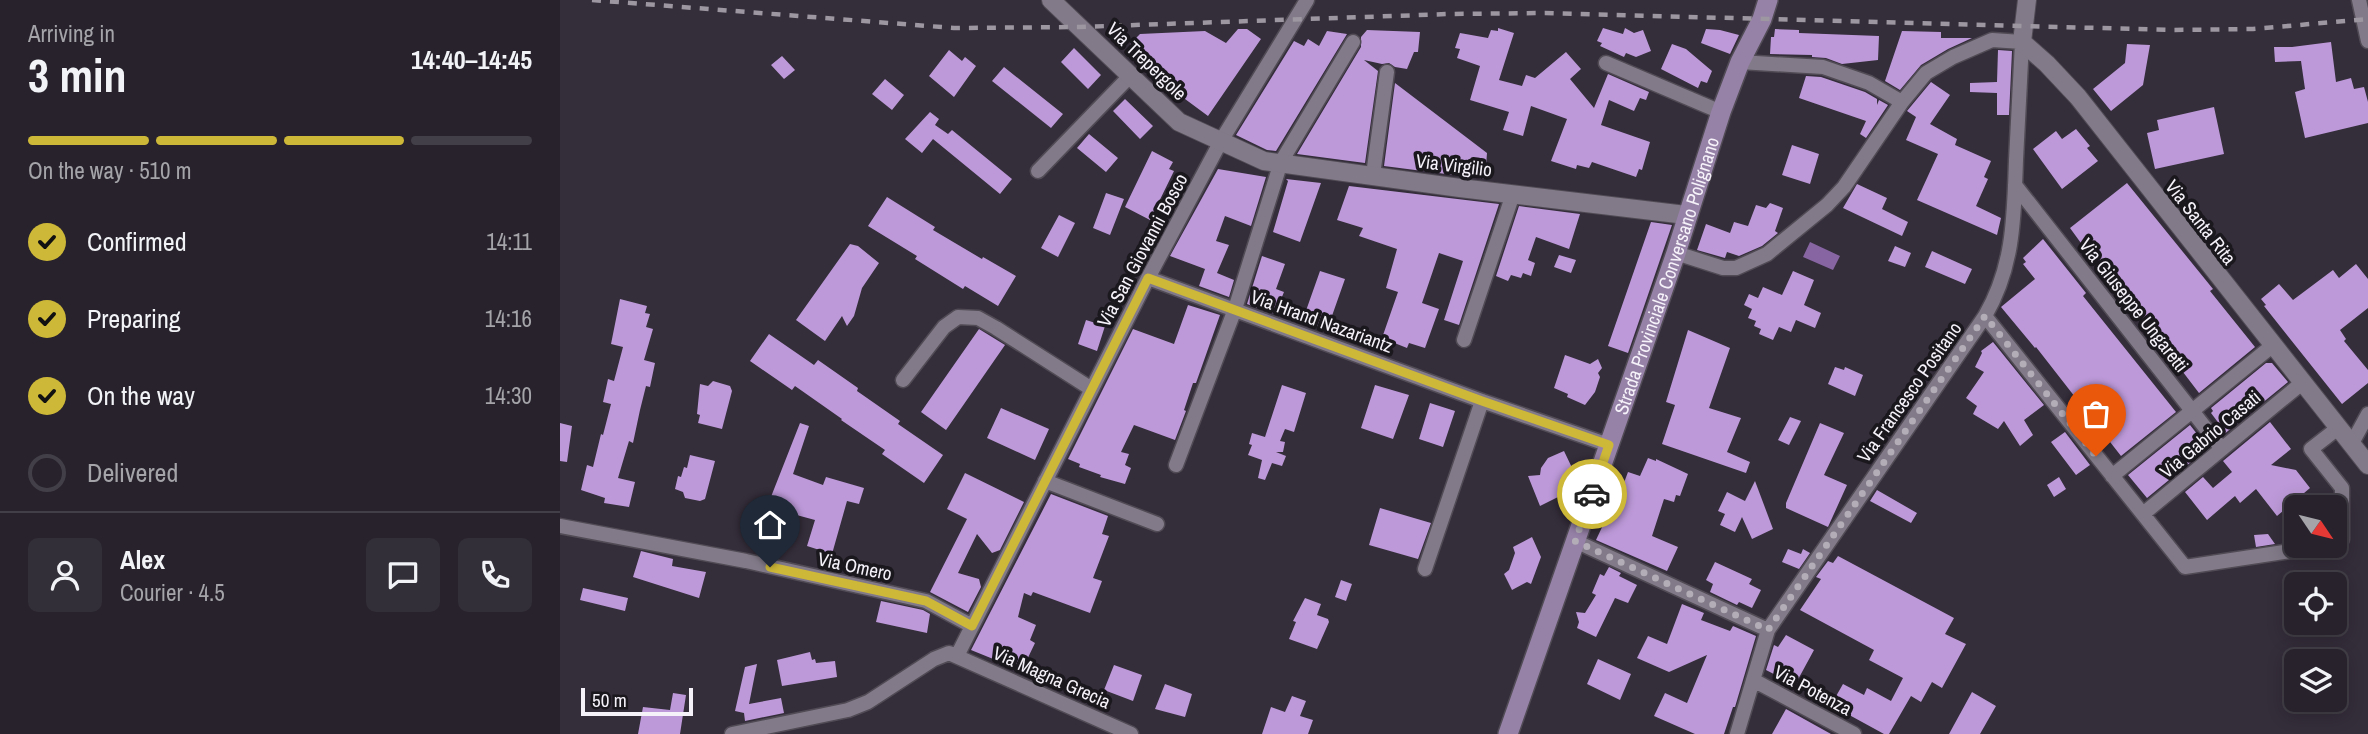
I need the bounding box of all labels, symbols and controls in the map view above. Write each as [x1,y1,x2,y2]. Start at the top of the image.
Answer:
street label: Via Trepergole [1101,16,1193,106]
text: Arriving in [28,18,115,49]
text: 14:40–14:45 [411,42,532,77]
text: 3 min [28,44,127,106]
street label: Strada Provinciale Conversano Polignano [1608,134,1725,418]
street label: Via Virgilio [1414,147,1494,183]
text: On the way · 510 m [28,155,192,186]
street label: Via San Giovanni Bosco [1091,169,1193,331]
street label: Via Santa Rita [2160,174,2243,270]
icon: check [28,223,66,261]
text: Confirmed [87,224,187,259]
text: 14:11 [486,226,532,257]
street label: Via Giuseppe Ungaretti [2073,233,2195,377]
street label: Via Hrand Nazariantz [1247,283,1397,359]
icon: check [28,300,66,338]
text: Preparing [87,301,181,336]
text: 14:16 [485,303,532,334]
street label: Via Francesco Positano [1851,317,1967,467]
icon: check [28,377,66,415]
text: On the way [87,378,195,413]
text: 14:30 [485,380,532,411]
pin [2066,384,2126,456]
street label: Via Gabrio Casati [2154,384,2266,484]
icon: bag [2077,395,2115,433]
text: Delivered [87,455,178,490]
courier [1557,459,1627,529]
icon: car [1573,475,1611,513]
pin [740,495,800,567]
north arrow [2284,495,2347,558]
map controls [2284,495,2347,712]
icon: home [751,506,789,544]
button: person [28,538,102,612]
button: chat [366,538,440,612]
button: phone [458,538,532,612]
text: Alex [120,542,165,577]
street label: Via Omero [816,545,894,587]
button: locate [2284,572,2347,635]
text: Courier · 4.5 [120,577,225,608]
street label: Via Magna Grecia [989,639,1115,715]
button: layers [2284,649,2347,712]
street label: Via Potenza [1770,659,1857,721]
scale bar [581,685,693,717]
text: 50 m [592,687,627,713]

